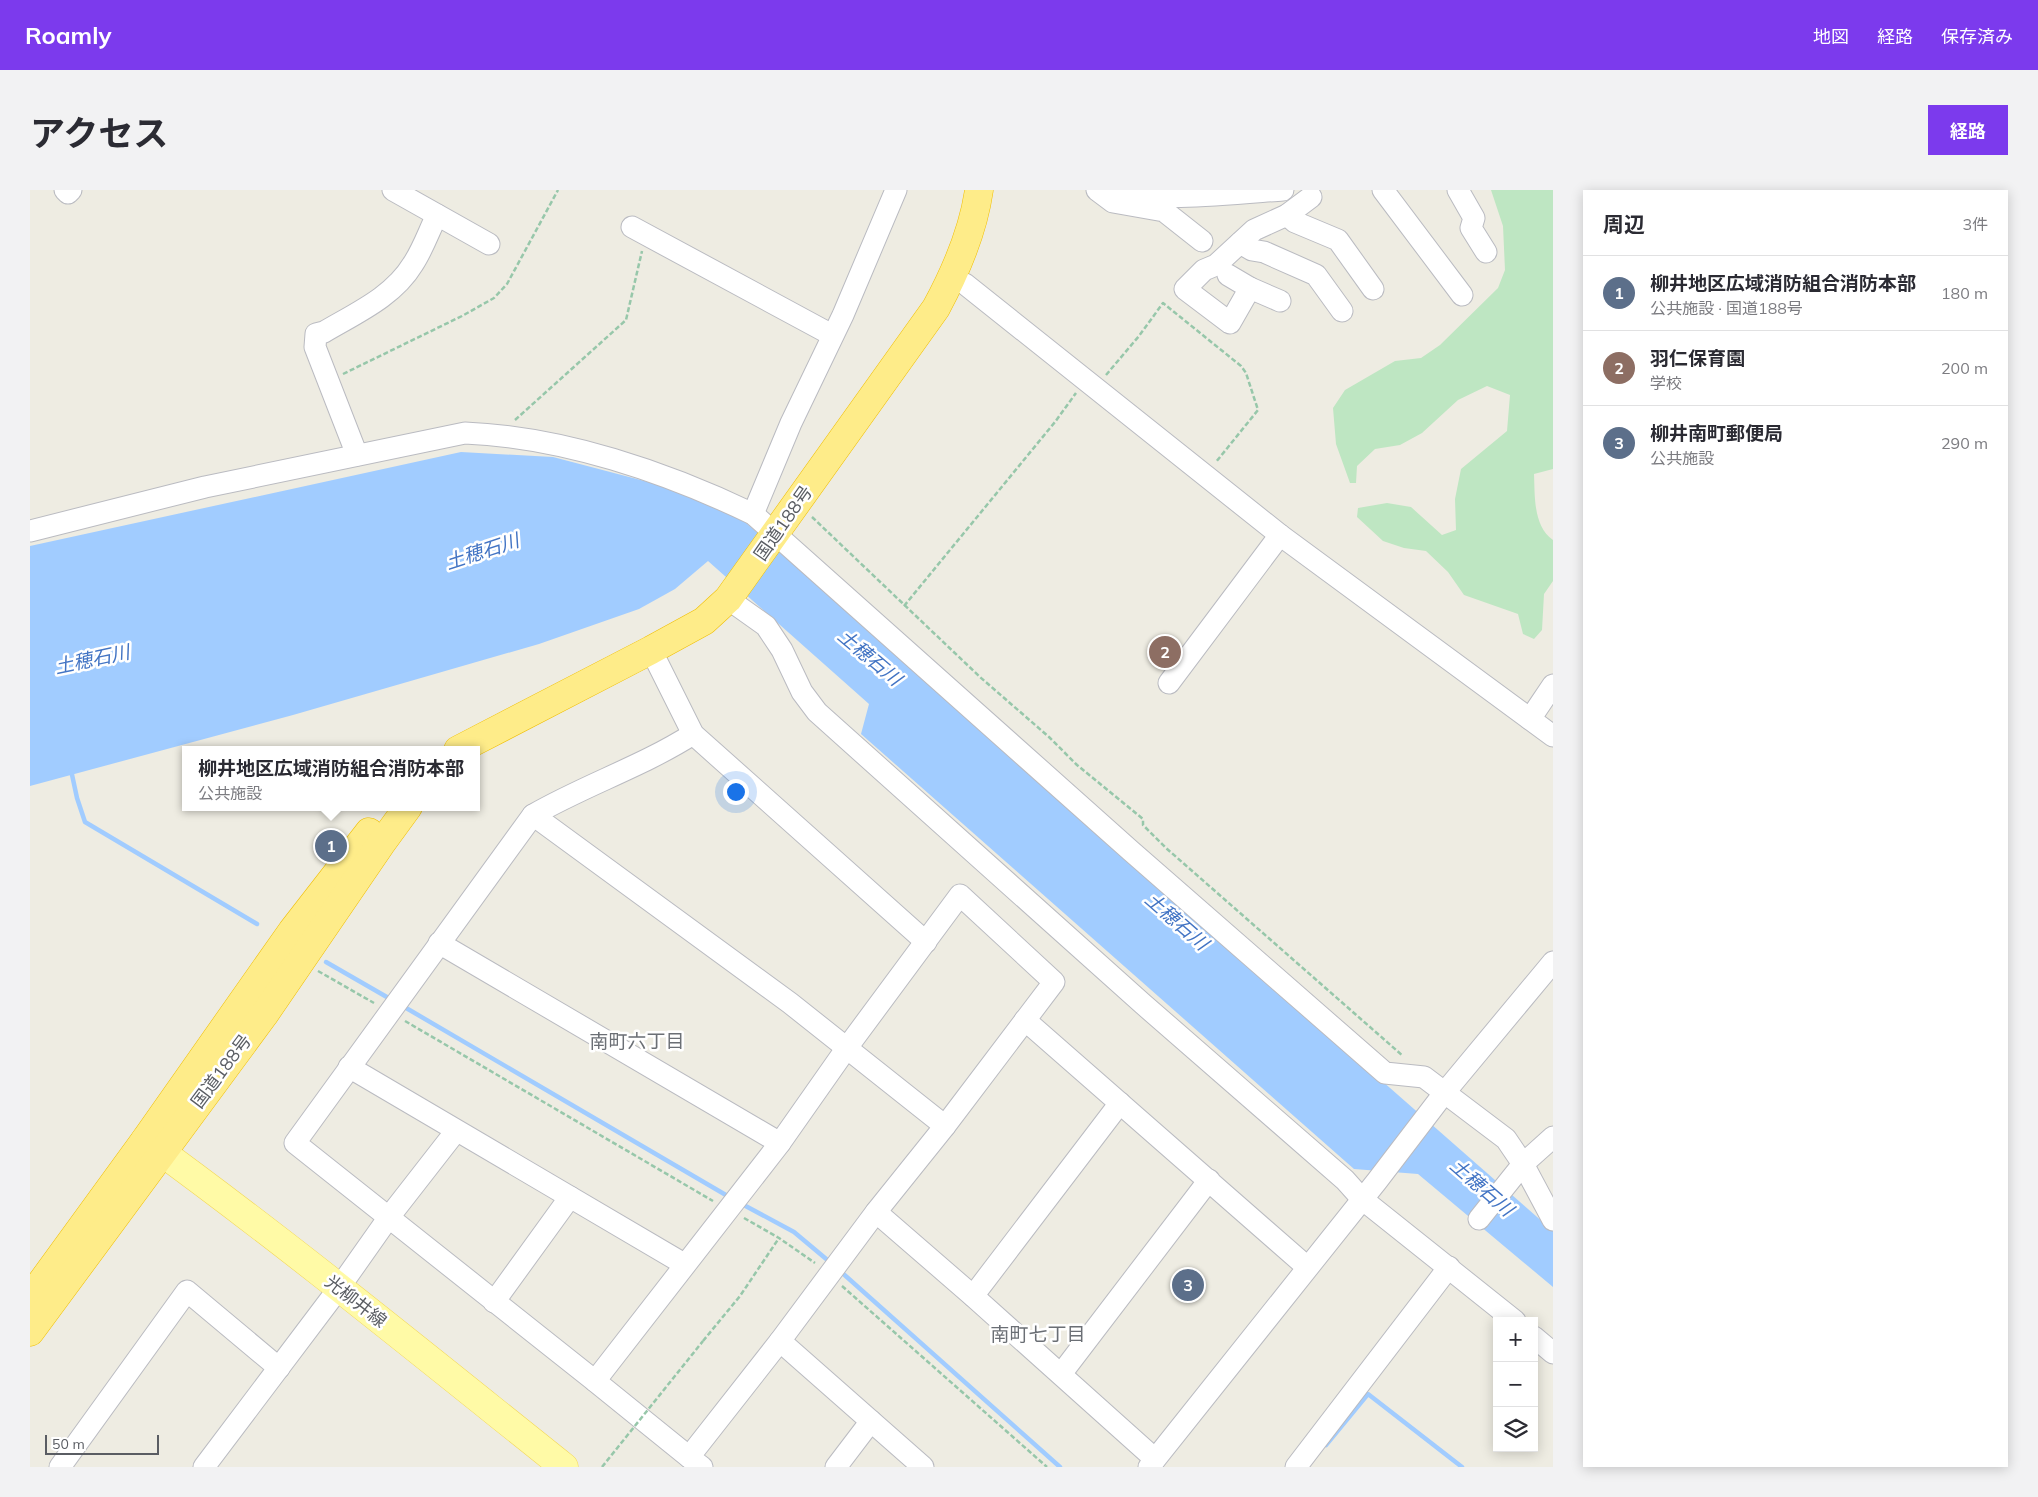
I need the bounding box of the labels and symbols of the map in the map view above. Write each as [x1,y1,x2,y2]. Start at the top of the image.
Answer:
street label: 国道188号 [749,481,817,565]
water label: 土穂石川 [442,527,524,574]
water label: 土穂石川 [833,623,908,692]
pin: 2 [1149,633,1181,671]
water label: 土穂石川 [52,639,134,679]
your location [723,779,749,805]
pin: 1 [315,827,347,865]
water label: 土穂石川 [1140,887,1215,956]
district label: 南町六丁目 [589,1029,685,1053]
street label: 国道188号 [186,1030,256,1112]
water label: 土穂石川 [1445,1153,1520,1222]
pin: 3 [1172,1266,1204,1304]
street label: 光柳井線 [321,1270,391,1332]
district label: 南町七丁目 [990,1322,1086,1346]
scale bar [45,1432,159,1455]

